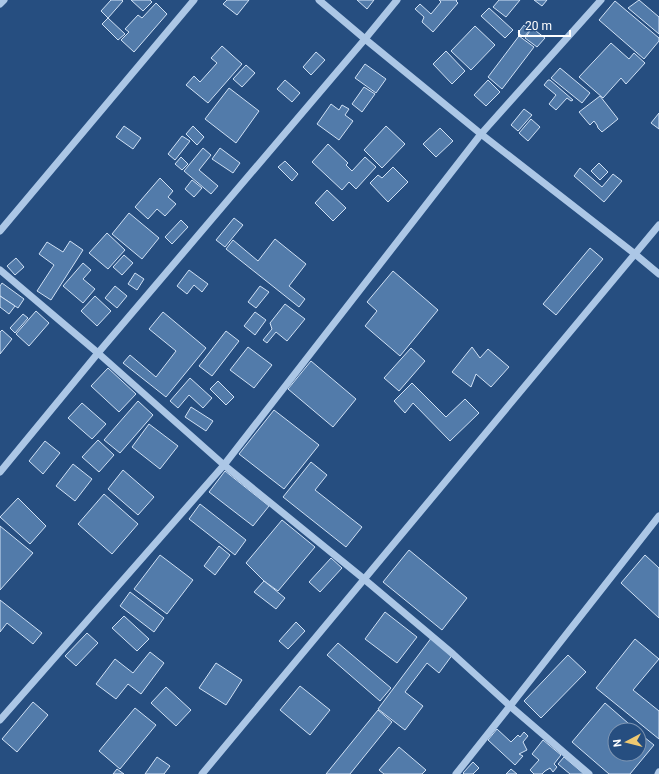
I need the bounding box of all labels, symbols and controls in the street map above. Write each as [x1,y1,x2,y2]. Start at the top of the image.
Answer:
scale bar [519,12,570,38]
text: 20 m [525,19,552,33]
north arrow [607,722,647,762]
text: N [611,738,624,748]

